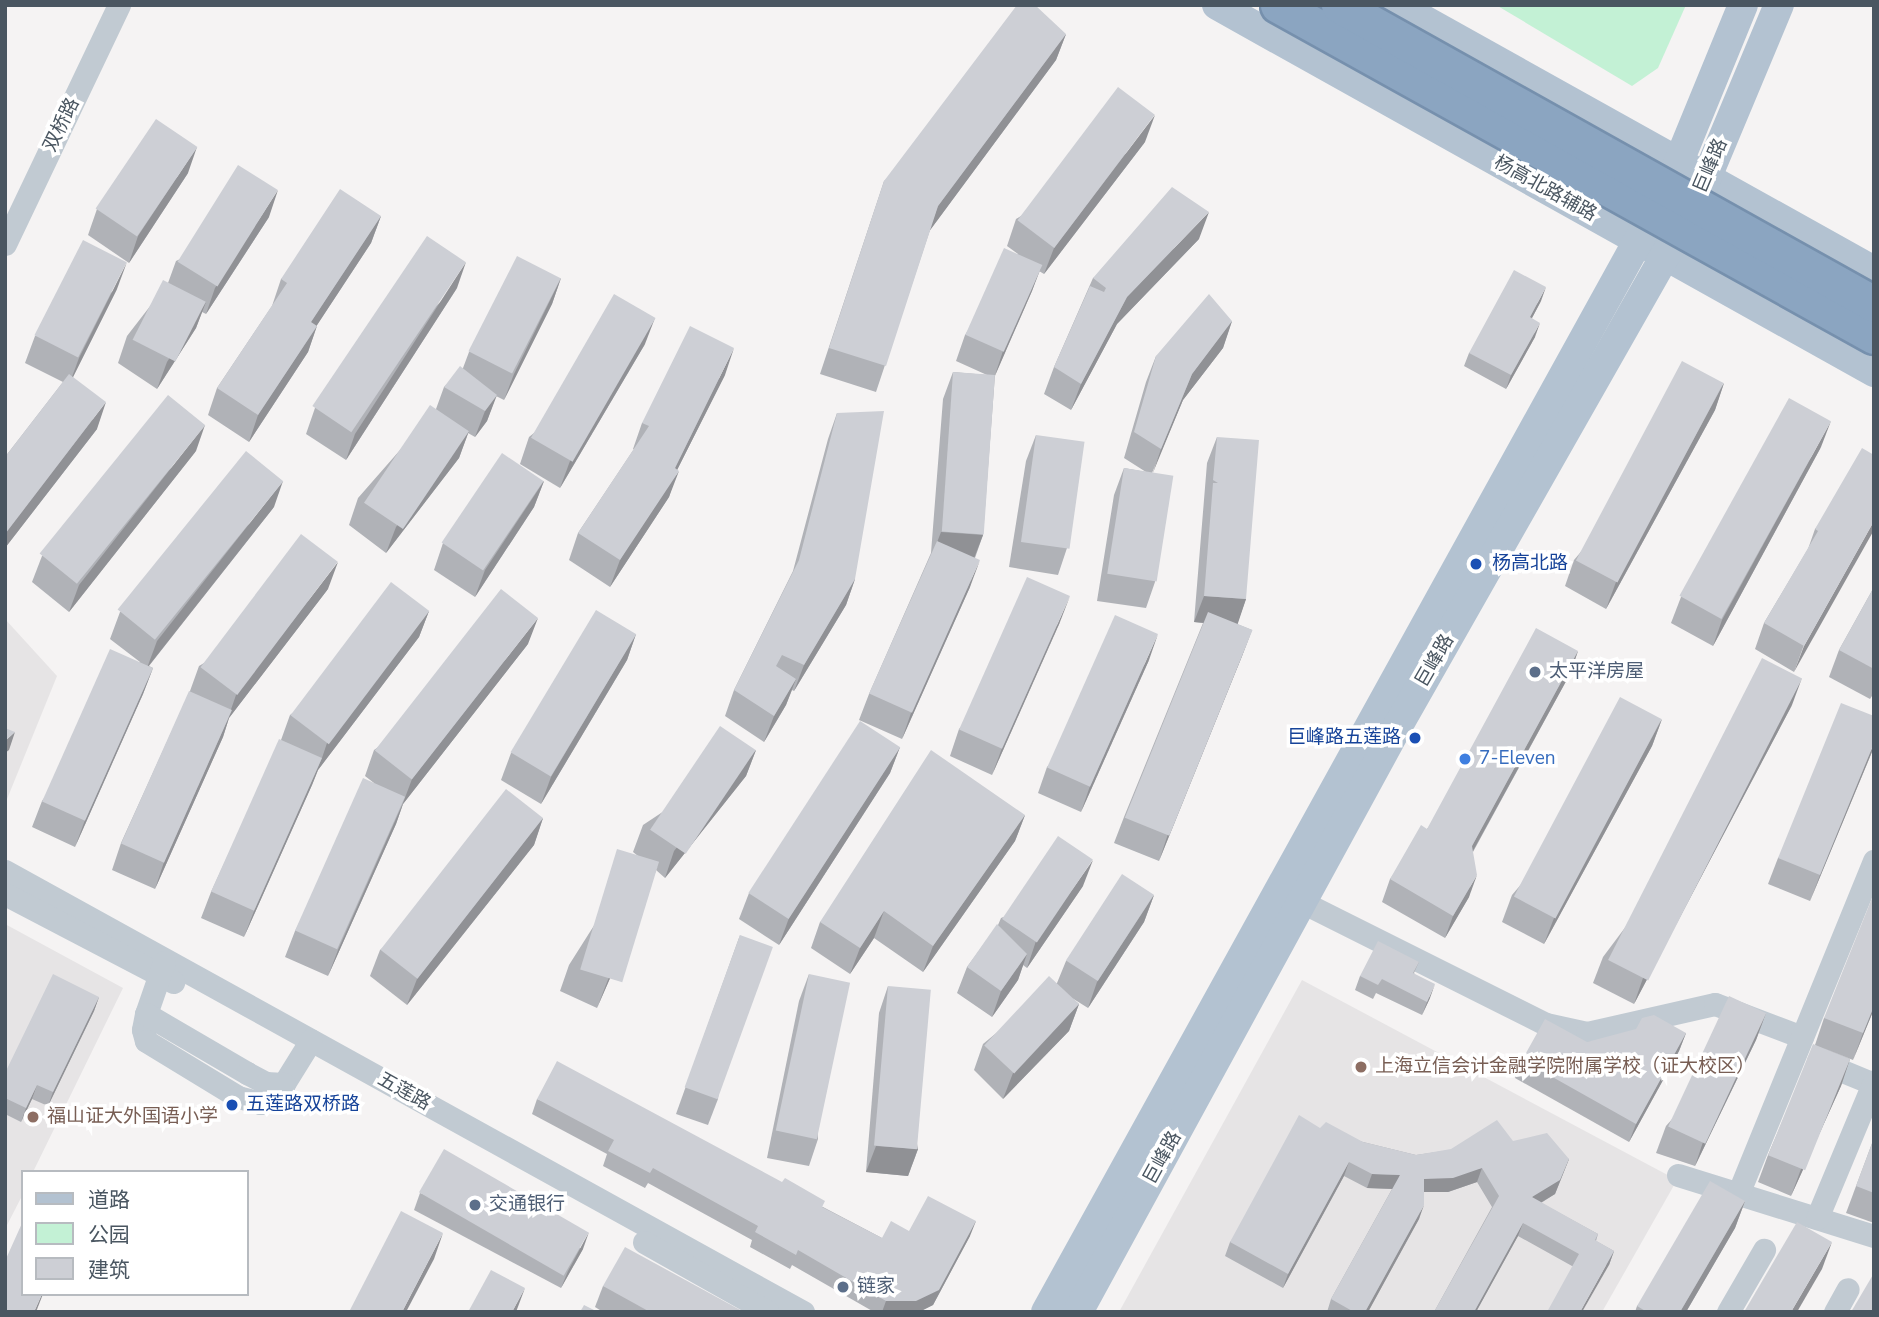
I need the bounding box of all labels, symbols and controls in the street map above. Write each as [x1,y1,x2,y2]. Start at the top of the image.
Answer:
street label: 双桥路 [39,94,85,156]
street label: 巨峰路 [1689,135,1733,197]
street label: 杨高北路辅路 [1490,151,1600,227]
place label: 杨高北路 [1492,553,1568,575]
marker: 杨高北路 [1466,554,1486,574]
street label: 巨峰路 [1411,631,1459,691]
place label: 太平洋房屋 [1549,661,1644,683]
marker: 太平洋房屋 [1527,664,1543,680]
place label: 巨峰路五莲路 [1287,727,1401,749]
marker: 巨峰路五莲路 [1407,730,1423,746]
place label: 7-Eleven [1479,748,1556,770]
marker: 7-Eleven [1457,751,1473,767]
place label: 上海立信会计金融学院附属学校（证大校区） [1375,1056,1755,1078]
marker: 上海立信会计金融学院附属学校（证大校区） [1353,1059,1369,1075]
street label: 五莲路 [374,1068,434,1116]
place label: 五莲路双桥路 [246,1094,360,1116]
marker: 五莲路双桥路 [224,1097,240,1113]
place label: 福山证大外国语小学 [47,1106,218,1128]
marker: 福山证大外国语小学 [25,1109,41,1125]
street label: 巨峰路 [1139,1128,1187,1188]
legend [21,1170,248,1296]
text: 道路 [88,1186,130,1214]
place label: 交通银行 [489,1194,565,1216]
marker: 交通银行 [467,1197,483,1213]
text: 公园 [88,1221,130,1249]
text: 建筑 [88,1256,130,1284]
place label: 链家 [857,1276,895,1298]
marker: 链家 [835,1279,851,1295]

